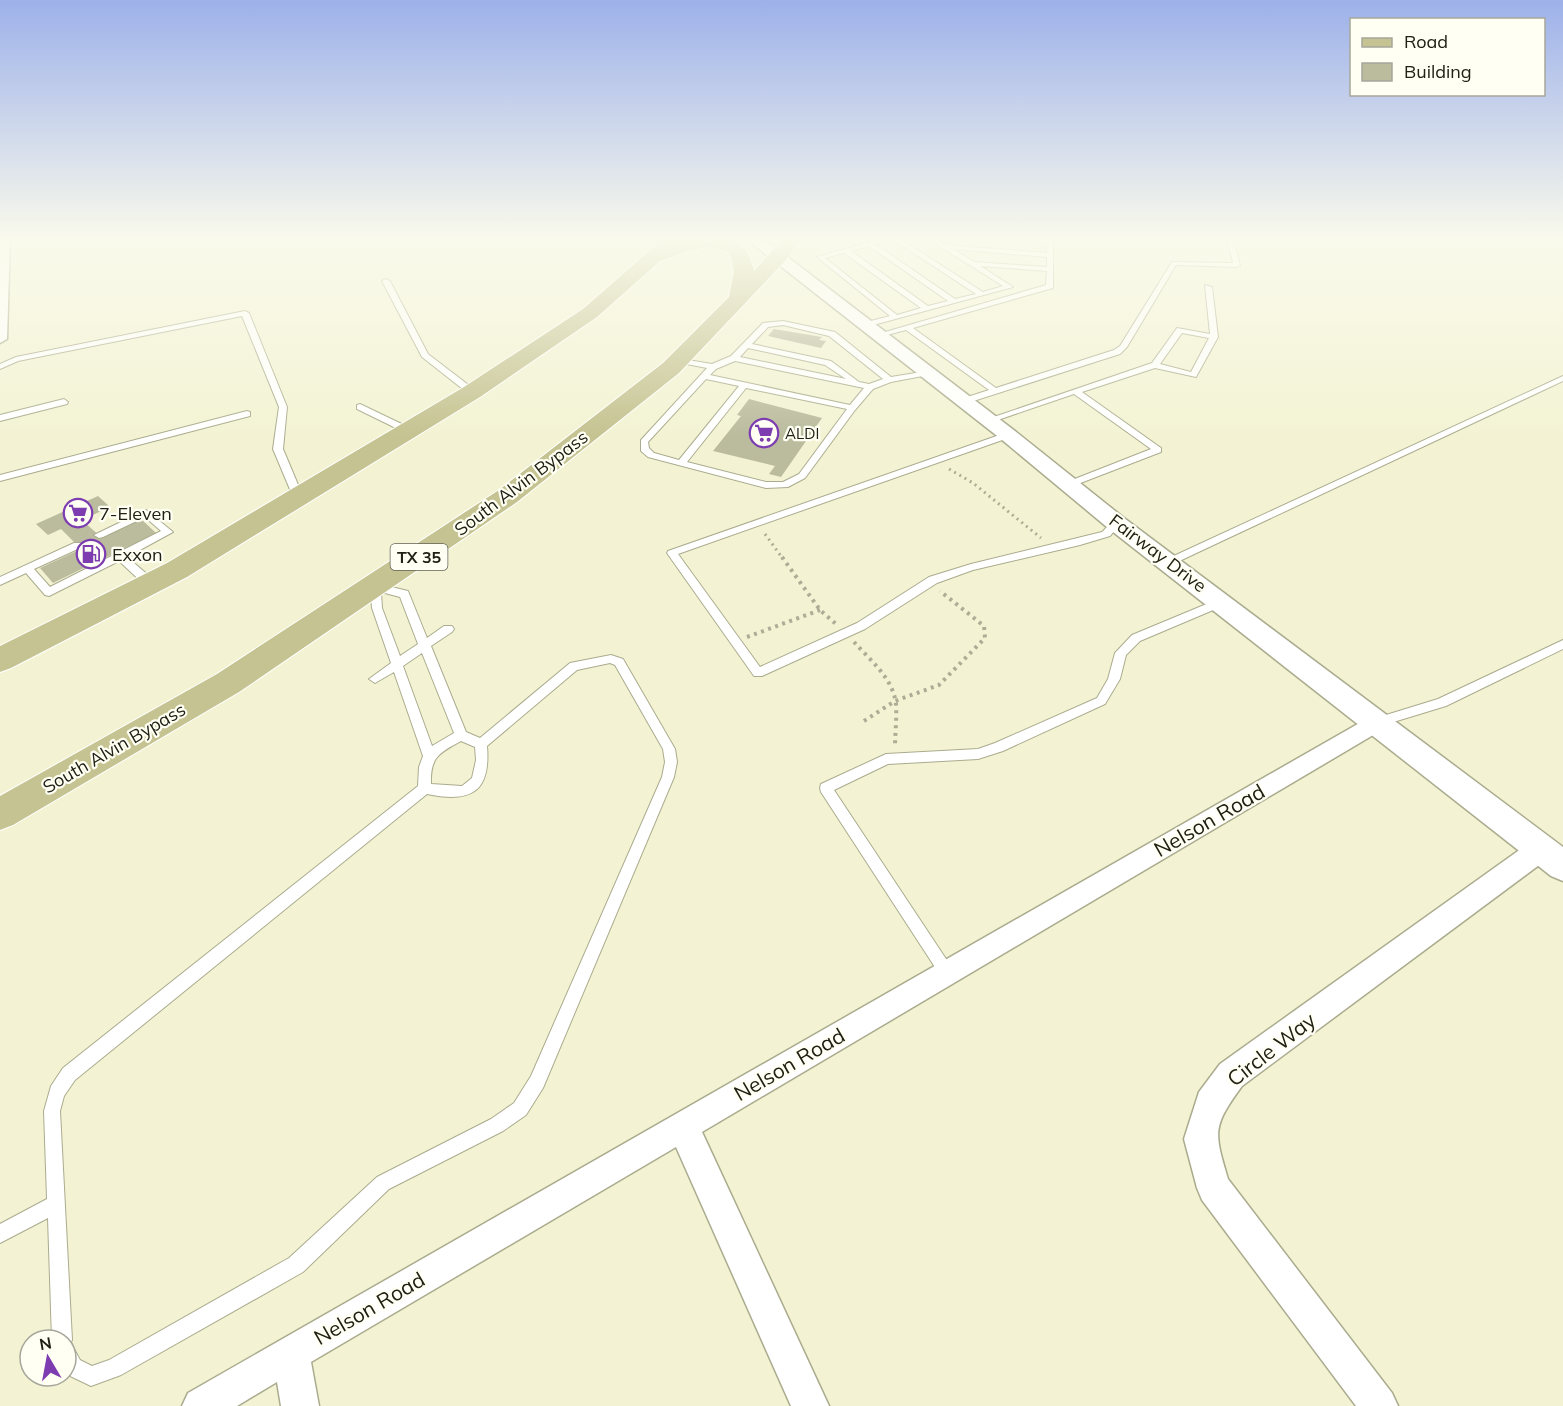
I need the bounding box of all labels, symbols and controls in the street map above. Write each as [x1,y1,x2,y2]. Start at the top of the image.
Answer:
legend [1350,18,1545,96]
text: Road [1404,30,1448,53]
text: Building [1404,60,1472,83]
supermarket icon: ALDI [748,417,780,449]
place label: ALDI [785,424,819,443]
street label: South Alvin Bypass [450,425,592,541]
supermarket icon: 7-Eleven [62,497,94,529]
place label: 7-Eleven [99,502,172,525]
street label: Fairway Drive [1105,509,1211,597]
fuel station icon: Exxon [75,538,107,570]
place label: Exxon [112,543,162,566]
road number: TX 35 [390,544,448,570]
street label: South Alvin Bypass [38,698,190,798]
street label: Nelson Road [1149,778,1269,862]
street label: Circle Way [1222,1006,1320,1092]
street label: Nelson Road [729,1022,849,1106]
street label: Nelson Road [309,1266,429,1350]
north arrow [18,1328,78,1388]
text: N [38,1332,53,1354]

